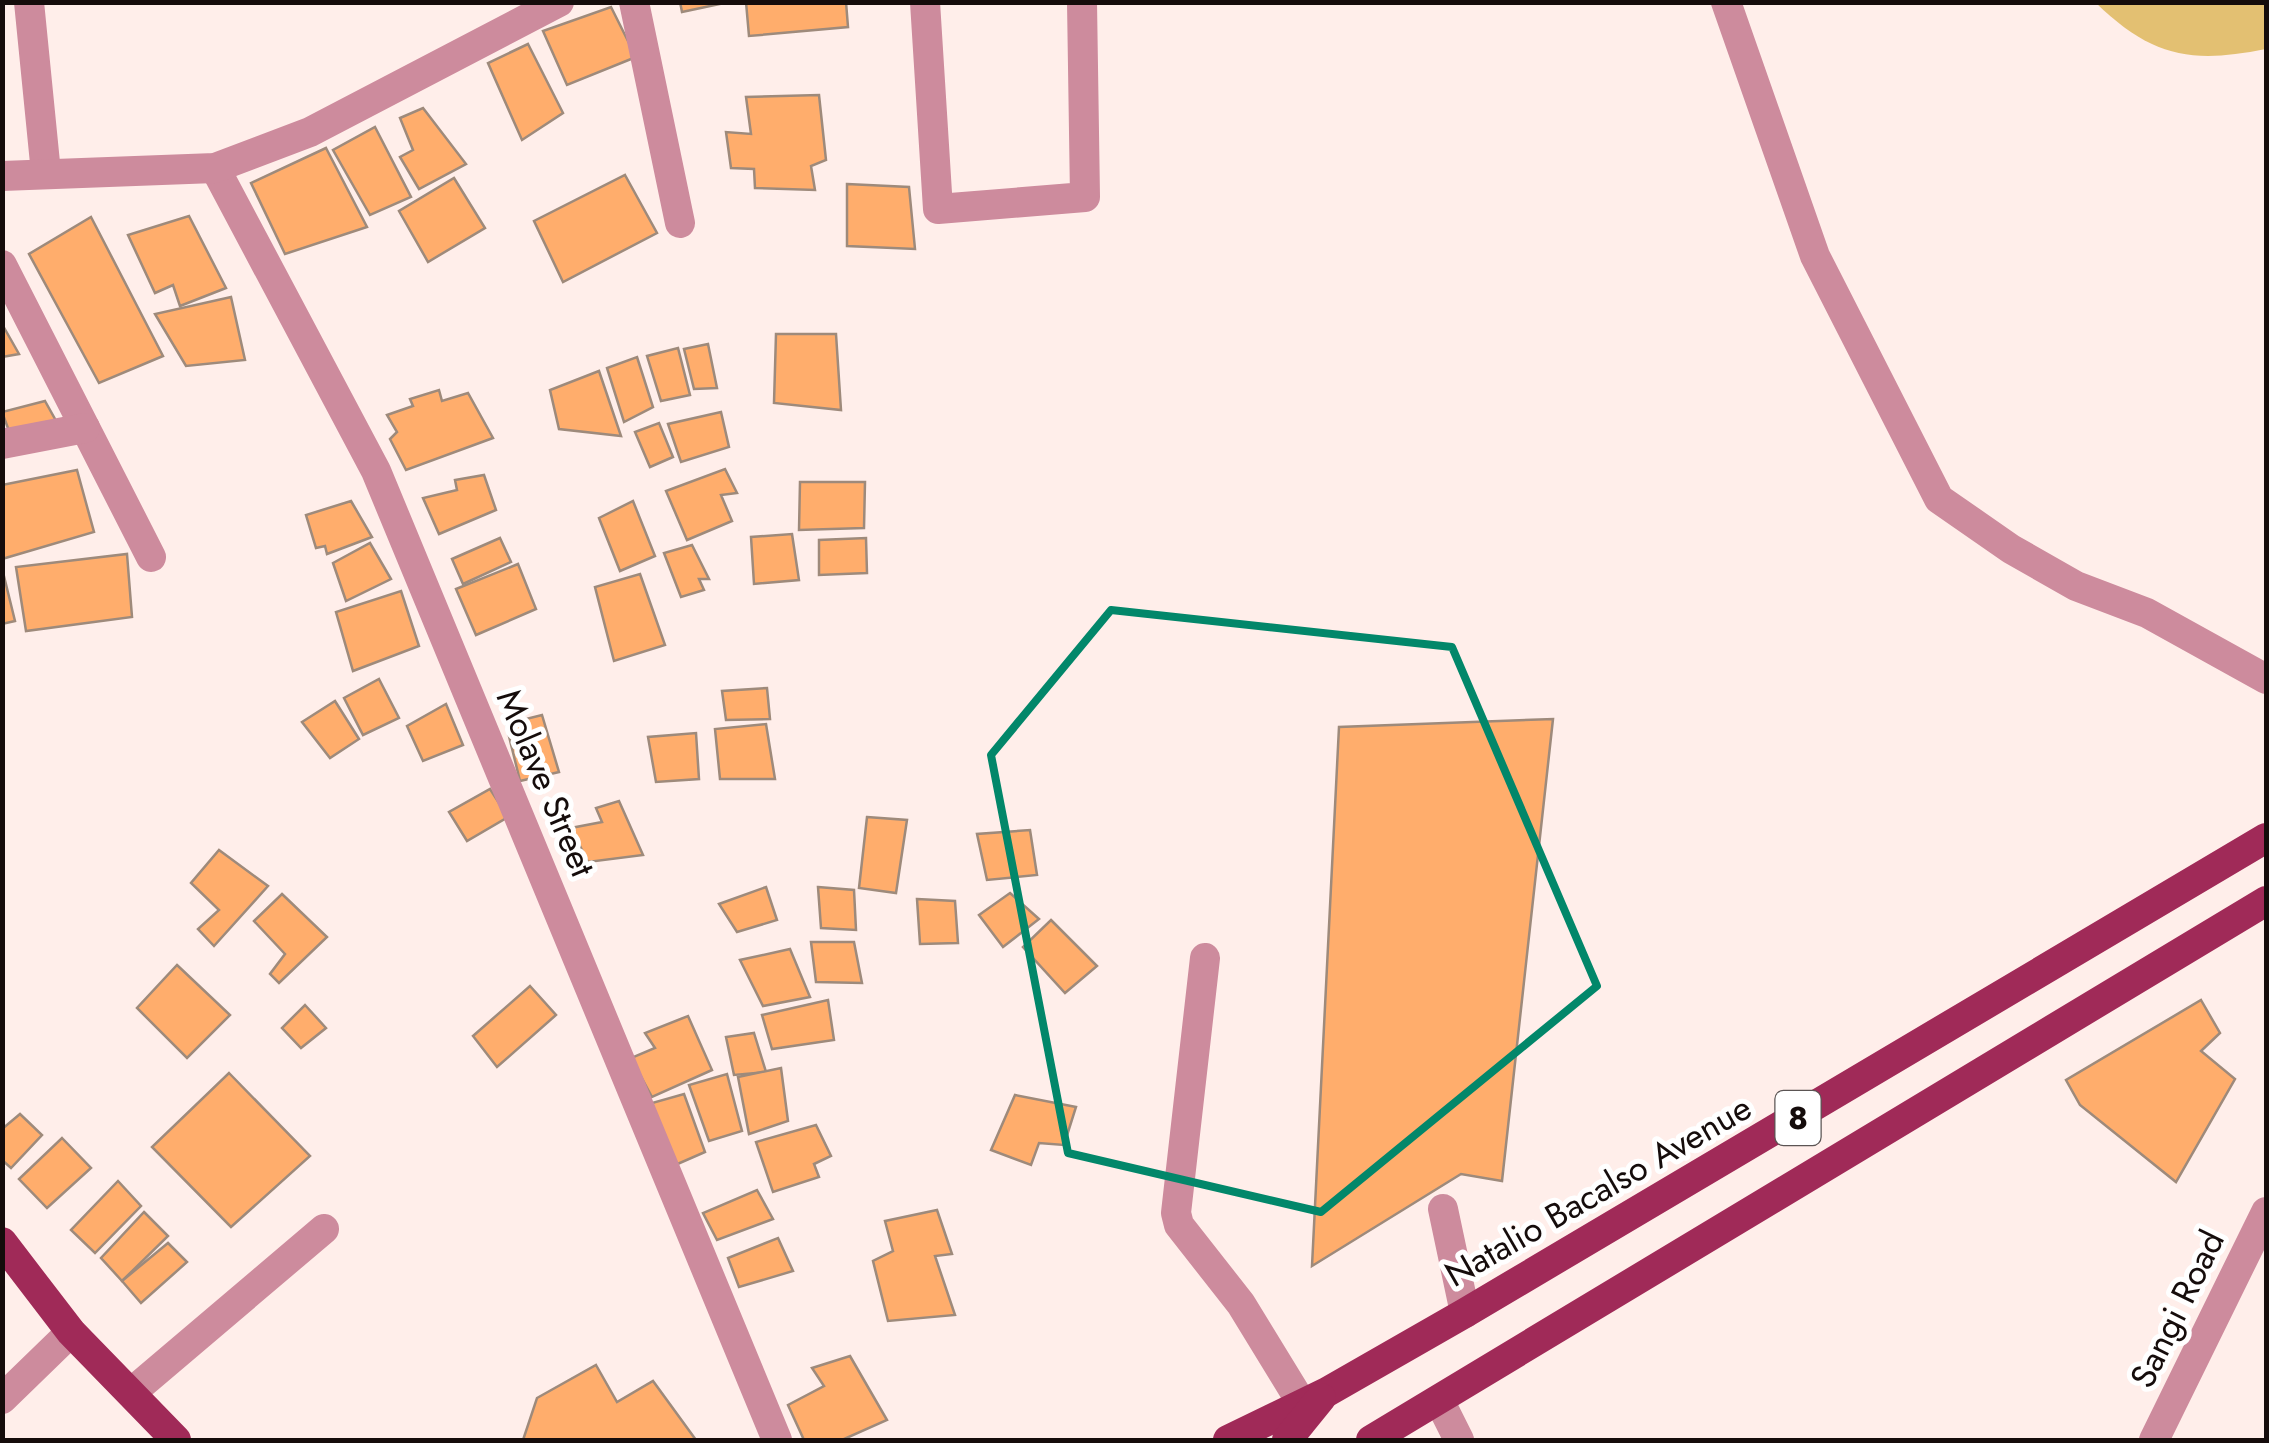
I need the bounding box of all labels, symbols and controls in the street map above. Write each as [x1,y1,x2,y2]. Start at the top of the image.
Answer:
street label: Molave Street [484,682,608,885]
street label: Natalio Bacalso Avenue [1435,1083,1761,1299]
road number: 8 [1776,1091,1820,1145]
street label: Sangi Road [2117,1222,2237,1396]

